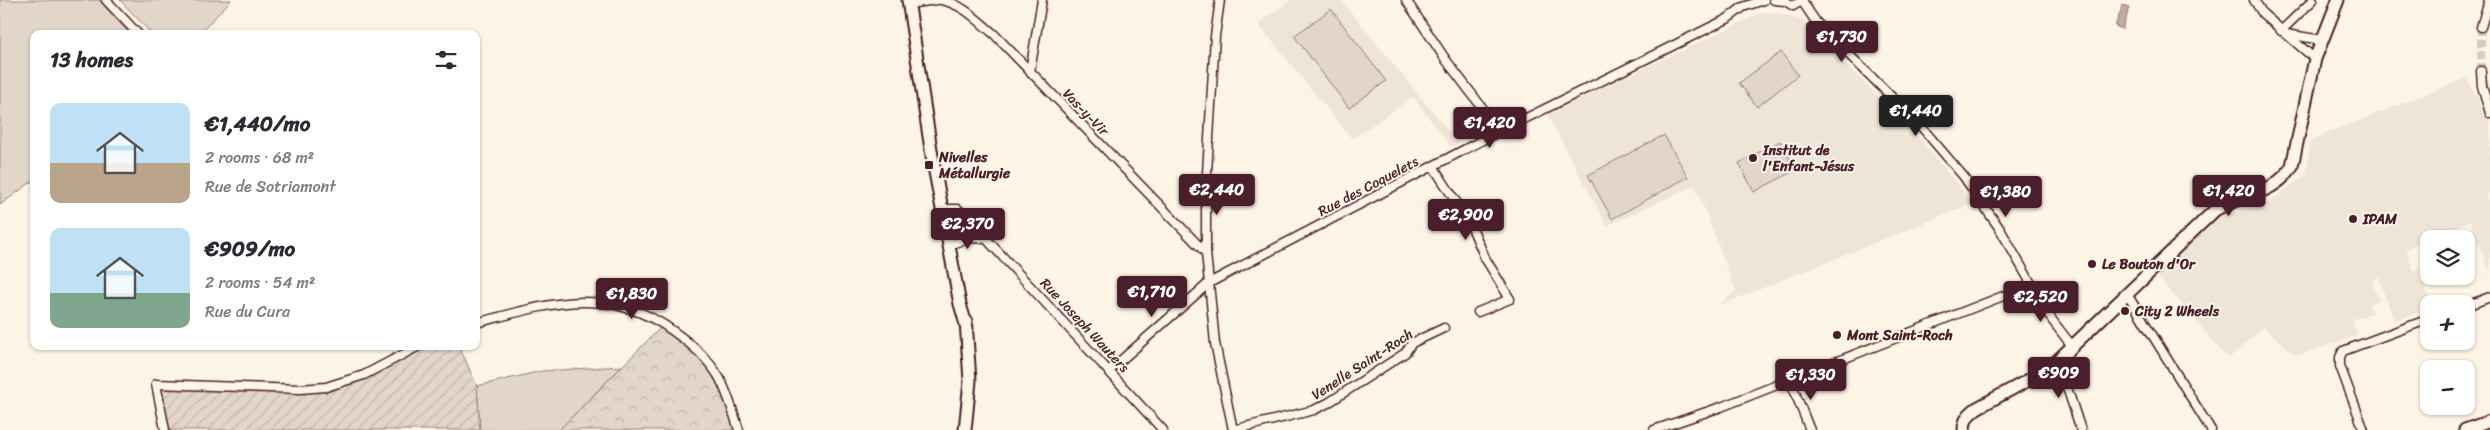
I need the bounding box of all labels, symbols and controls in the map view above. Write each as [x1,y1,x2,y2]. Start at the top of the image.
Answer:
pin: €1,730 [1801,20,1883,63]
text: €1,730 [1817,22,1867,51]
text: 13 homes [50,41,133,79]
icon: filters [432,46,460,74]
street label: Vas-y-Vir [1056,82,1116,143]
pin: €1,440 [1875,94,1957,137]
text: €1,440 [1890,96,1942,125]
text: €1,440/mo [205,105,310,143]
pin: €1,420 [1449,106,1531,149]
text: €1,420 [1464,108,1516,137]
icon: home [90,123,150,183]
place label: Institut de l'Enfant-Jésus [1762,138,1855,179]
text: 2 rooms · 68 m² [205,143,314,172]
place label: Nivelles Métallurgie [938,145,1011,186]
street label: Rue des Coquelets [1313,149,1423,224]
marker: Institut de l'Enfant-Jésus [1747,152,1759,164]
marker: Nivelles Métallurgie [923,159,935,171]
text: Rue de Sotriamont [205,172,336,201]
pin: €2,440 [1176,174,1258,216]
pin: €1,420 [2188,174,2270,217]
text: €2,440 [1190,175,1244,204]
pin: €1,380 [1965,176,2047,218]
text: €1,420 [2203,176,2255,205]
text: €1,380 [1981,177,2031,206]
pin: €2,900 [1425,198,1507,241]
text: €2,900 [1439,200,1493,229]
place label: IPAM [2362,207,2398,232]
pin: €2,370 [927,208,1009,250]
text: €2,370 [942,209,994,238]
marker: IPAM [2347,213,2359,225]
text: €909/mo [205,230,295,268]
map controls [2420,230,2475,415]
button: layers [2420,230,2475,285]
icon: home [90,248,150,308]
place label: Le Bouton d'Or [2102,252,2196,277]
marker: Le Bouton d'Or [2086,258,2098,270]
text: 2 rooms · 54 m² [205,268,315,297]
street label: Rue Joseph Wauters [1034,272,1136,379]
pin: €1,710 [1111,276,1193,318]
text: €1,710 [1128,277,1176,306]
pin: €1,830 [591,278,673,320]
text: €1,830 [607,279,657,308]
pin: €2,520 [2000,280,2082,323]
text: €2,520 [2014,282,2068,311]
button: + [2420,295,2475,350]
text: Rue du Cura [205,297,290,326]
place label: City 2 Wheels [2134,299,2220,324]
marker: City 2 Wheels [2119,305,2131,317]
street label: Venelle Saint-Roch [1306,322,1418,407]
place label: Mont Saint-Roch [1846,323,1953,348]
marker: Mont Saint-Roch [1831,329,1843,341]
pin: €909 [2029,356,2089,399]
pin: €1,330 [1770,358,1852,401]
text: €909 [2039,358,2079,387]
text: €1,330 [1786,360,1836,389]
button: − [2420,360,2475,415]

